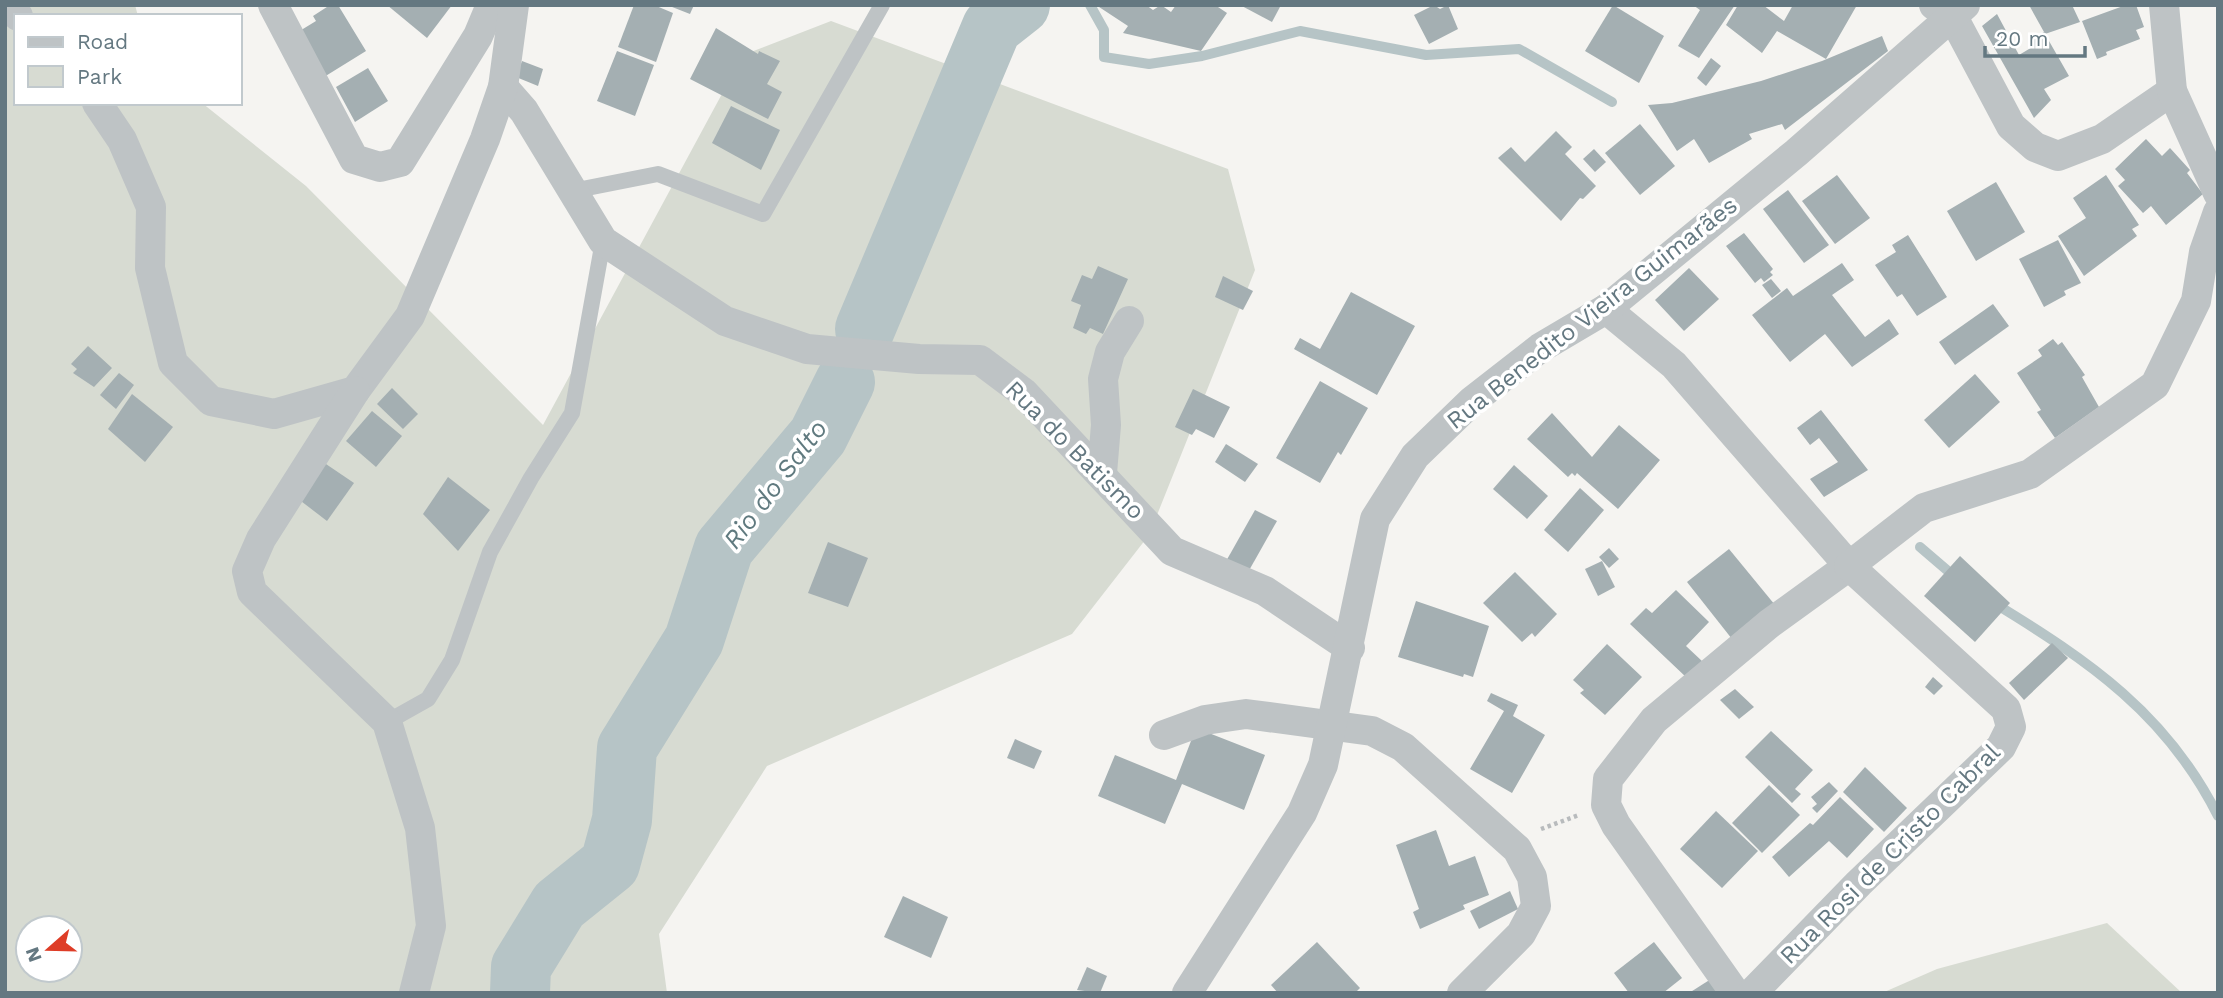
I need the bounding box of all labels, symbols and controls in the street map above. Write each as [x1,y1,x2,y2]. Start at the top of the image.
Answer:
legend [14,14,242,105]
scale bar [1985,14,2085,58]
text: 20 m [1996,26,2048,51]
text: Road [77,29,128,54]
text: Park [77,64,122,89]
street label: Rua Benedito Vieira Guimarães [1441,191,1743,435]
street label: Rua do Batismo [1000,375,1150,525]
water label: Rio do Salto [717,414,833,554]
street label: Rua Rosi de Cristo Cabral [1774,738,2006,970]
north arrow [14,914,84,984]
text: N [20,944,47,965]

